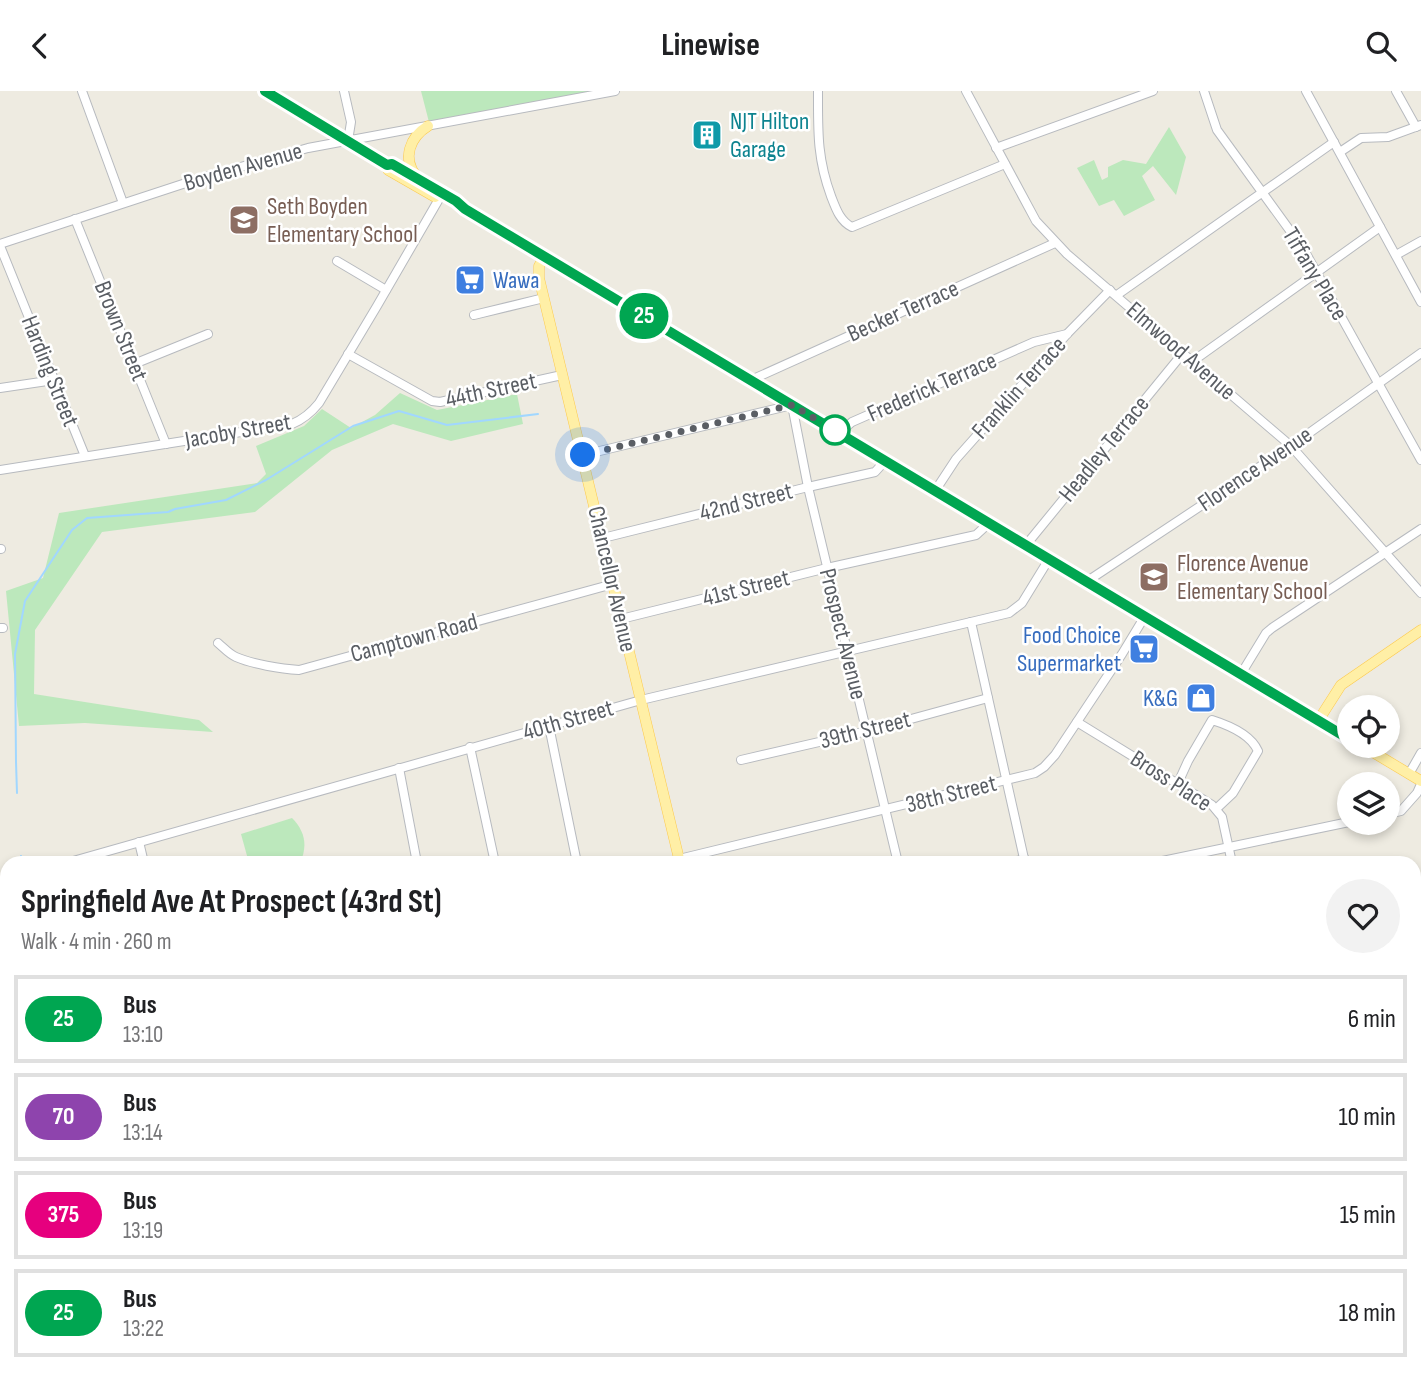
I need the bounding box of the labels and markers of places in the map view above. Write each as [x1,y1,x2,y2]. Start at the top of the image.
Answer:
place label: NJT Hilton Garage [730,107,809,164]
building icon: NJT Hilton Garage [690,118,724,152]
place label: Seth Boyden Elementary School [267,192,418,249]
school or university icon: Seth Boyden Elementary School [227,203,261,237]
supermarket icon: Wawa [453,263,487,297]
place label: Wawa [493,266,540,295]
unlabelled marker [820,415,850,445]
place label: Florence Avenue Elementary School [1177,549,1328,606]
school or university icon: Florence Avenue Elementary School [1137,560,1171,594]
place label: Food Choice Supermarket [1017,621,1121,678]
supermarket icon: Food Choice Supermarket [1127,632,1161,666]
shop icon: K&G [1184,681,1218,715]
place label: K&G [1143,684,1178,713]

